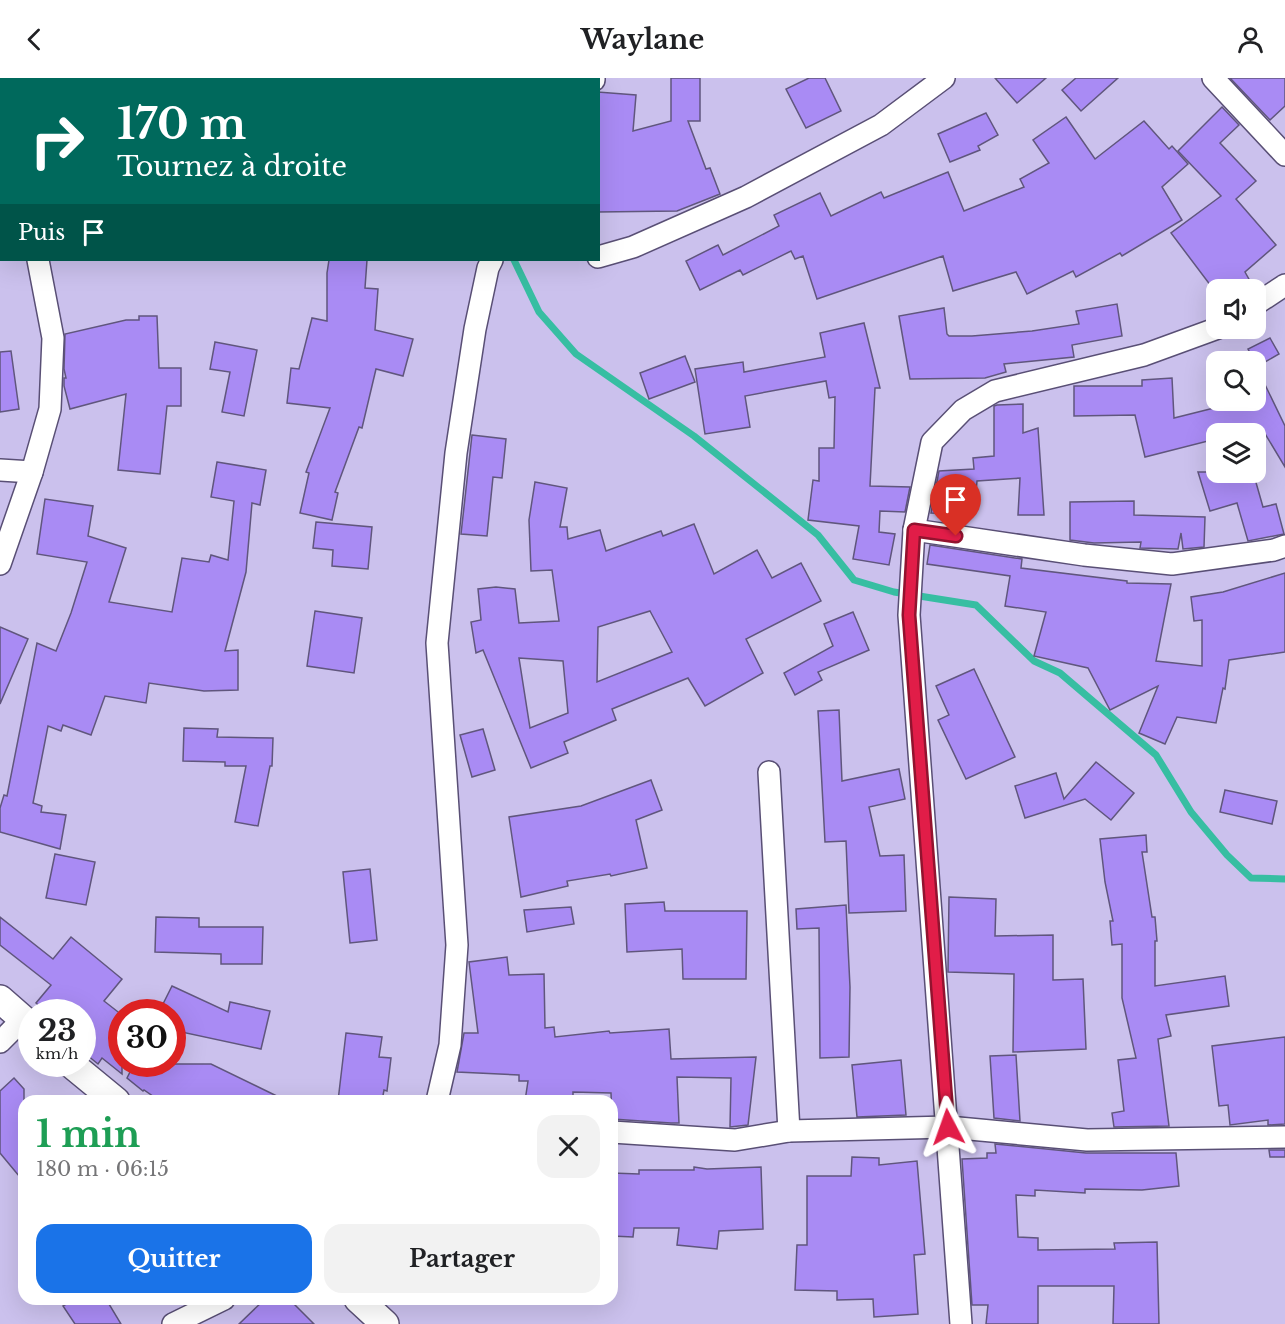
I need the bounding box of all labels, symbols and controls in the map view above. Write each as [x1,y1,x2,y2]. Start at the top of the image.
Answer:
icon: back [18,23,51,56]
text: Waylane [581,23,704,56]
icon: person [1234,23,1267,56]
text: 170 m [117,98,246,150]
icon: right [18,102,96,180]
text: Tournez à droite [117,150,347,183]
icon: arrive [77,216,110,249]
text: Puis [18,219,65,246]
map controls [1206,279,1266,483]
button: sound [1206,279,1266,339]
button: search [1206,351,1266,411]
button: layers [1206,423,1266,483]
pin [930,474,981,536]
icon: arrive [939,483,972,516]
speed limit sign: 30 [108,999,186,1077]
text: 23 [38,1012,76,1049]
text: km/h [36,1044,78,1063]
position arrow [916,1095,980,1159]
text: 1 min [36,1112,140,1157]
button: close [537,1115,600,1178]
text: 180 m · 06:15 [36,1157,169,1181]
button: Quitter [36,1224,312,1293]
button: Partager [324,1224,600,1293]

